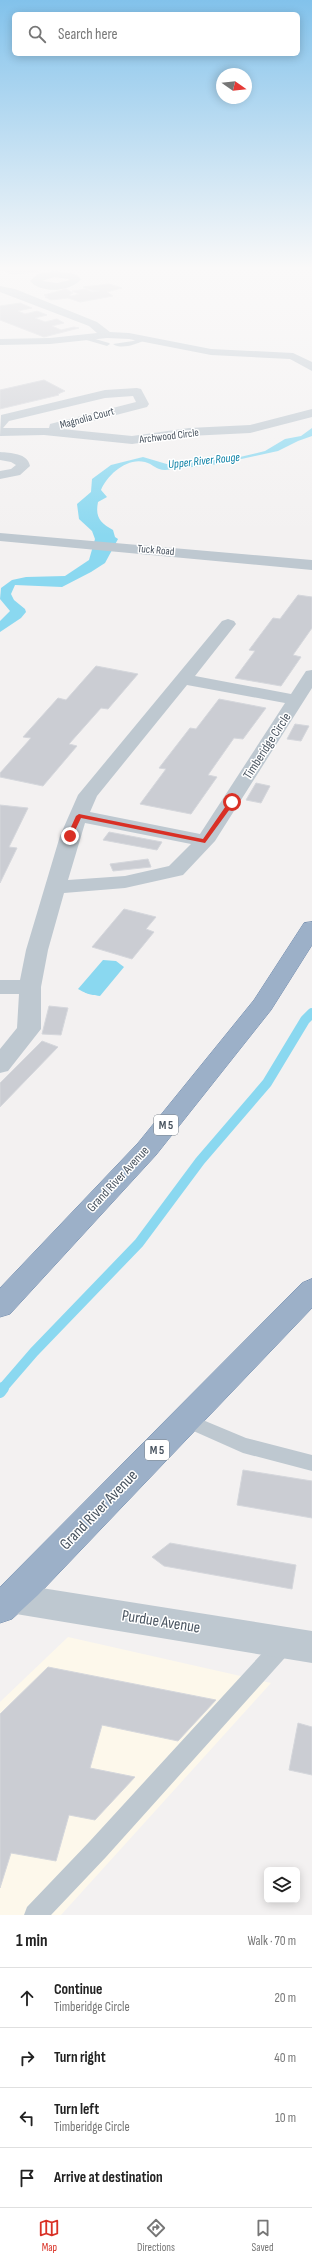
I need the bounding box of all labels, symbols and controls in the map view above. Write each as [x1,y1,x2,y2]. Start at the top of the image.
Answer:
search box [12,12,300,56]
icon: search [26,23,48,45]
text: Search here [58,25,118,44]
north arrow [216,68,252,104]
street label: Magnolia Court [58,404,116,431]
street label: Archwood Circle [138,426,199,446]
water label: Upper River Rouge [167,450,241,472]
street label: Tuck Road [137,542,175,558]
street label: Timberidge Circle [240,710,294,782]
route start [223,793,241,811]
route end [61,827,79,845]
road number: M 5 [154,1115,178,1135]
street label: Grand River Avenue [83,1143,153,1215]
road number: M 5 [145,1440,169,1460]
street label: Grand River Avenue [56,1466,142,1554]
street label: Purdue Avenue [120,1606,202,1638]
map controls [264,1867,300,1903]
button: layers [264,1867,300,1903]
text: 1 min [16,1931,48,1951]
text: Walk · 70 m [247,1933,296,1949]
text: Continue [54,1980,103,1999]
icon: ahead [16,1987,38,2009]
text: 20 m [274,1990,296,2006]
text: Timberidge Circle [54,1999,130,2015]
icon: right [16,2047,38,2069]
text: Turn right [54,2048,106,2067]
text: 40 m [274,2050,296,2066]
text: Turn left [54,2100,99,2119]
icon: left [16,2107,38,2129]
text: 10 m [275,2110,296,2126]
text: Timberidge Circle [54,2119,130,2135]
icon: arrive [16,2167,38,2189]
text: Arrive at destination [54,2168,163,2187]
tab: Map [38,2217,60,2254]
tab: Directions [137,2217,175,2254]
tab: Saved [252,2217,274,2254]

